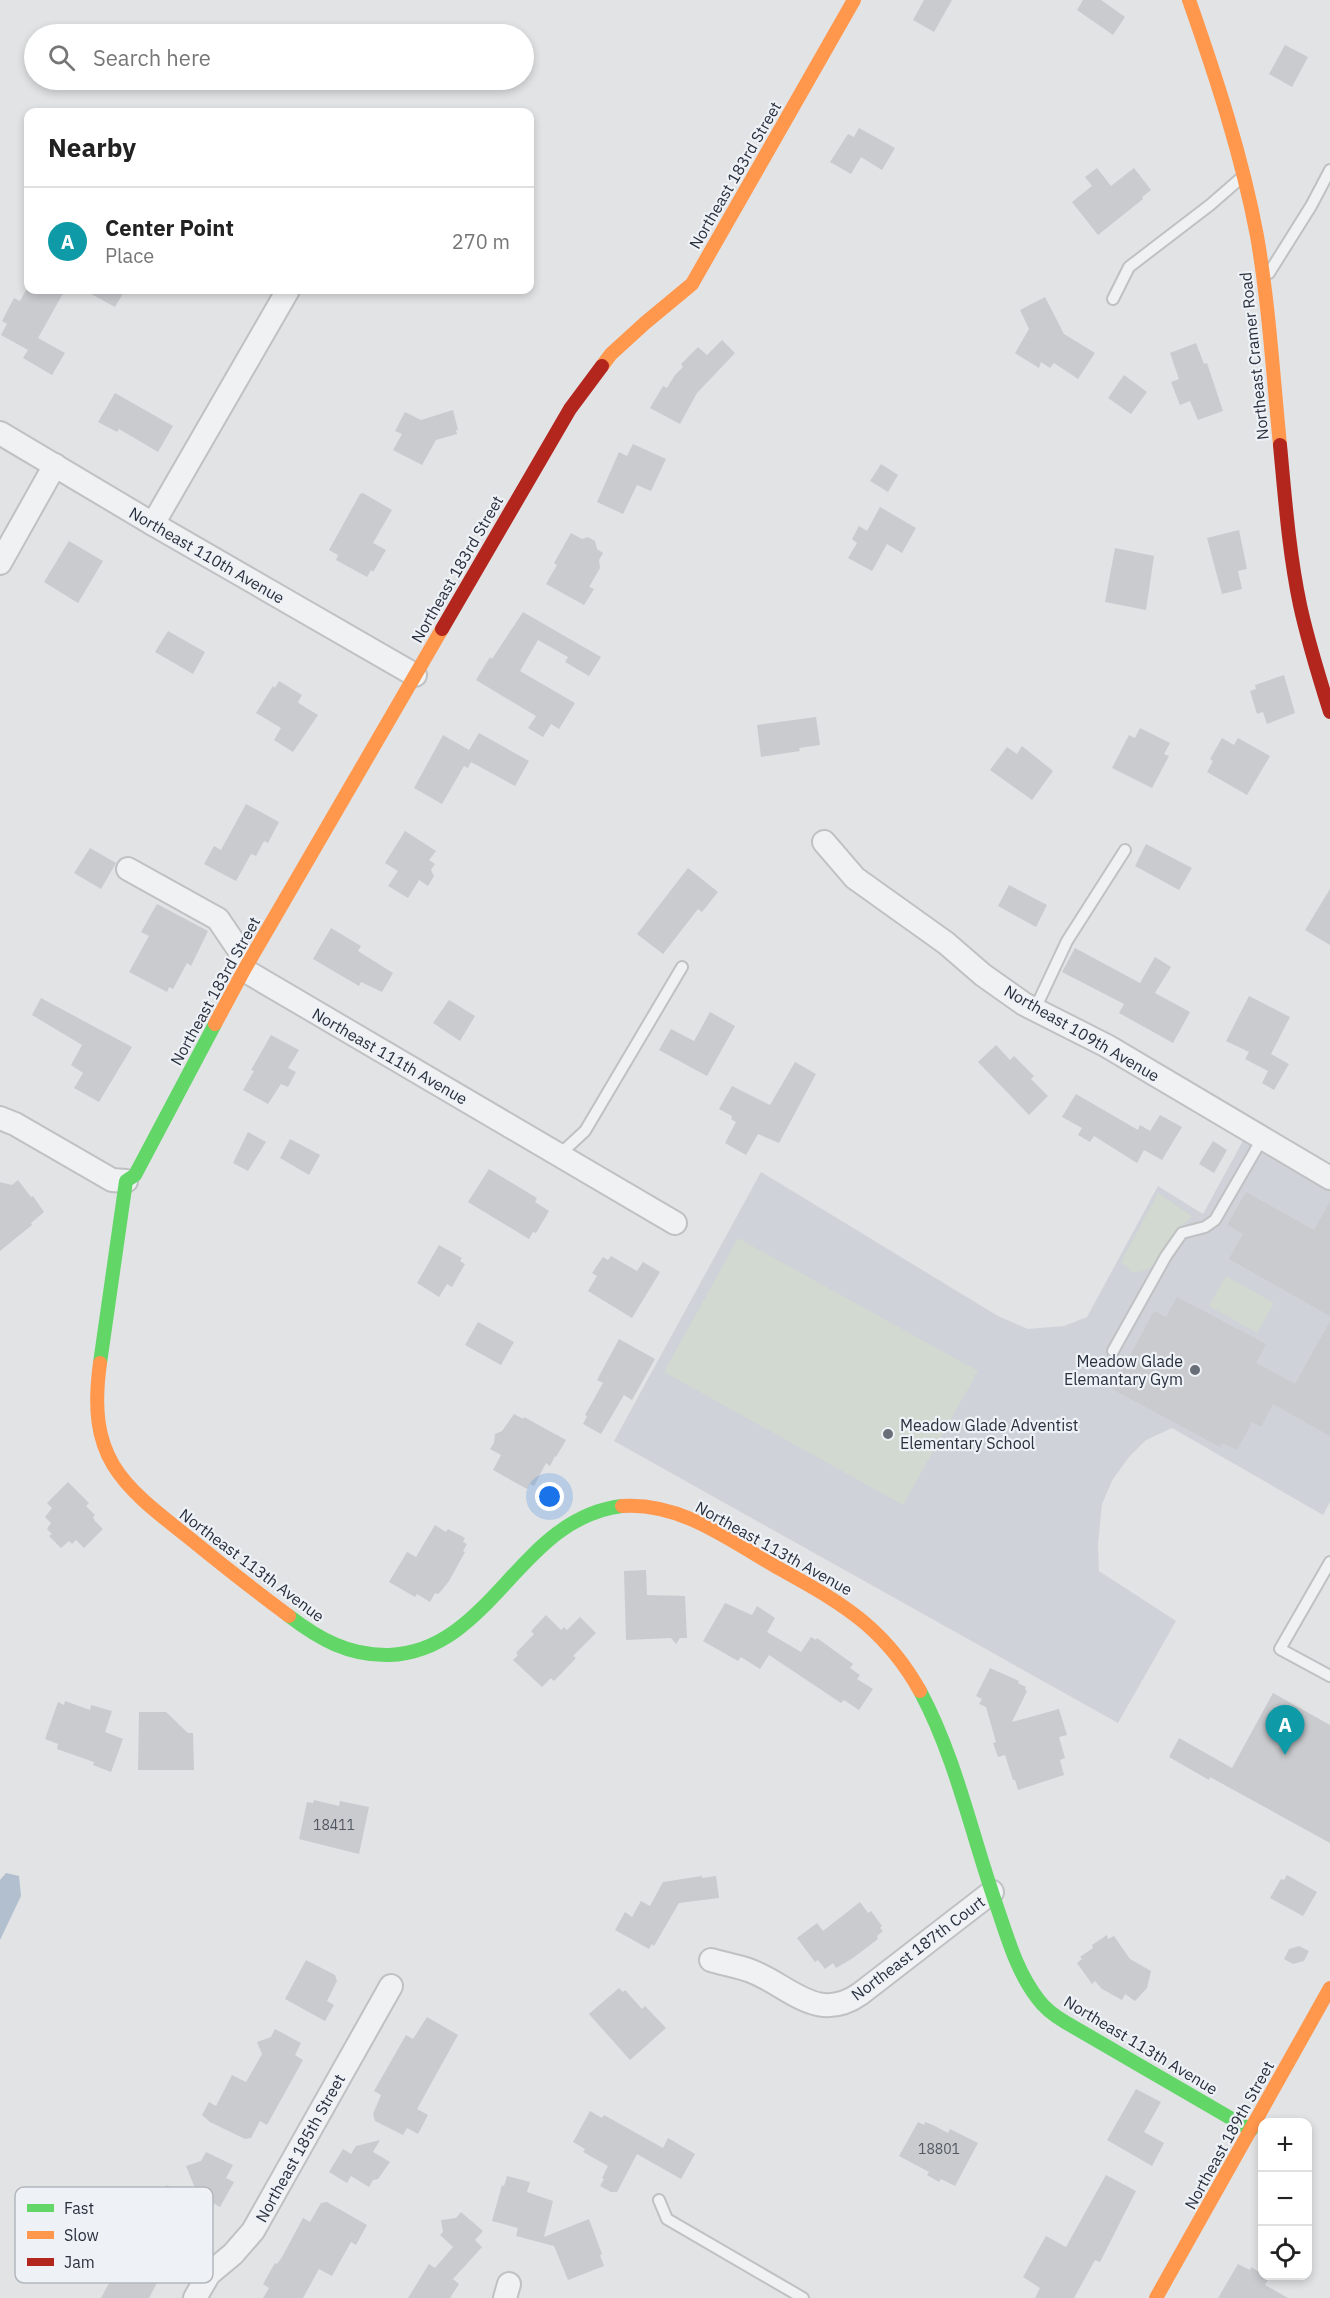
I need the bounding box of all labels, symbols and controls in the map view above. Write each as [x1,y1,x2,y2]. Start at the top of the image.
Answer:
search box [24,24,534,90]
icon: search [45,41,78,74]
text: Search here [93,43,211,72]
street label: Northeast 183rd Street [685,98,785,252]
text: Nearby [48,130,136,164]
text: Center Point [105,213,234,242]
text: A [61,228,74,255]
text: 270 m [452,228,510,255]
text: Place [105,242,154,269]
street label: Northeast Cramer Road [1235,271,1273,441]
street label: Northeast 183rd Street [407,492,507,646]
street label: Northeast 110th Avenue [126,502,288,608]
street label: Northeast 183rd Street [166,913,264,1069]
street label: Northeast 109th Avenue [1001,980,1163,1086]
street label: Northeast 111th Avenue [309,1003,471,1109]
place label: Meadow Glade Elemantary Gym [1064,1351,1183,1389]
marker: Meadow Glade Elemantary Gym [1188,1363,1202,1377]
place label: Meadow Glade Adventist Elementary School [900,1415,1078,1453]
marker: Meadow Glade Adventist Elementary School [881,1427,895,1441]
your location [535,1482,564,1511]
street label: Northeast 113th Avenue [692,1497,856,1600]
street label: Northeast 113th Avenue [176,1504,328,1626]
pin: A [1266,1706,1304,1755]
house number: 18411 [313,1816,355,1834]
street label: Northeast 187th Court [847,1891,989,2005]
street label: Northeast 113th Avenue [1060,1991,1222,2099]
street label: Northeast 189th Street [1180,2057,1278,2213]
street label: Northeast 185th Street [251,2070,349,2226]
map controls [1258,2118,1312,2280]
button: + [1258,2118,1312,2172]
house number: 18801 [918,2140,960,2158]
button: − [1258,2172,1312,2226]
legend [15,2187,213,2283]
text: Fast [64,2198,94,2218]
text: Slow [64,2225,99,2245]
button: locate [1258,2226,1312,2280]
text: Jam [64,2252,95,2272]

